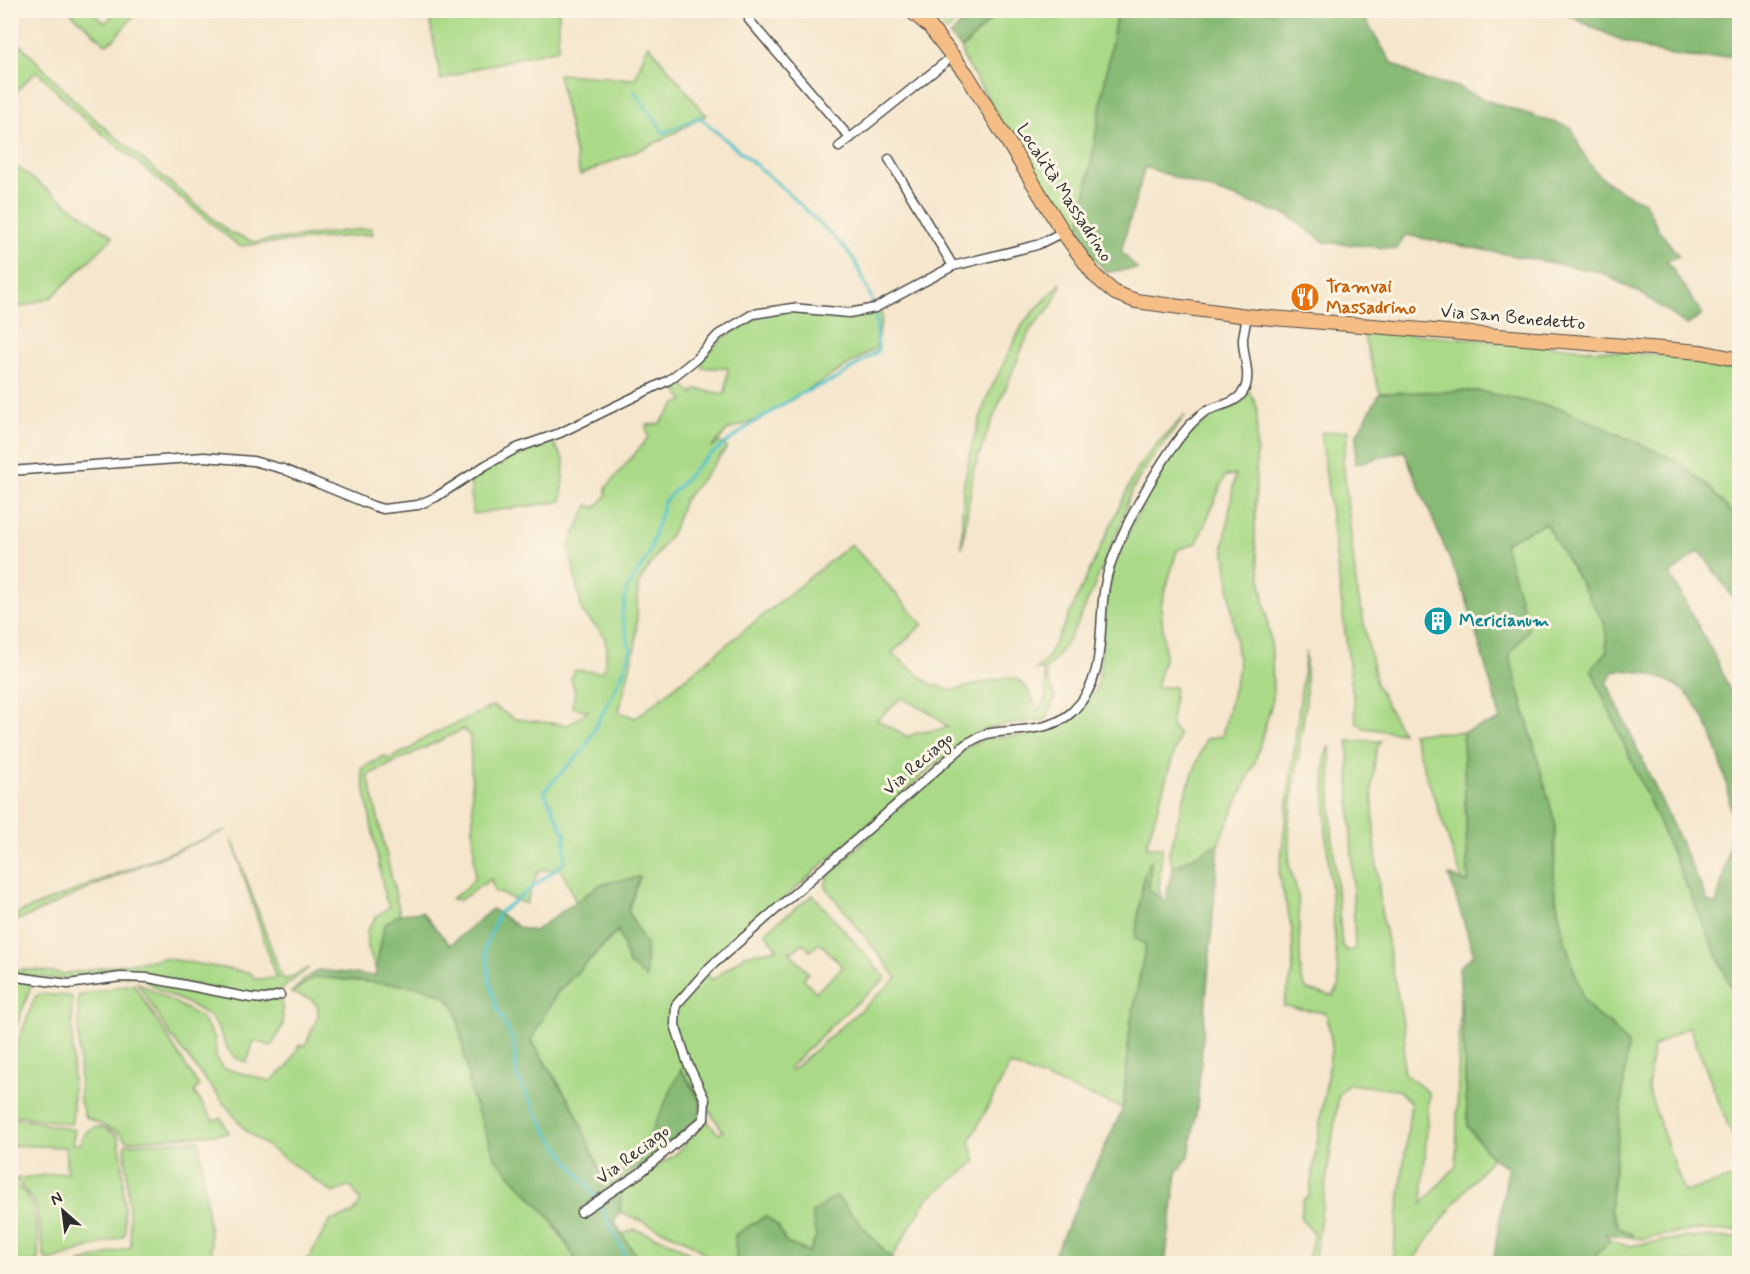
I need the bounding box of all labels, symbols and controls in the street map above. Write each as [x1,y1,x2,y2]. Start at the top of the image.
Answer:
street label: Località Massadrino [1010,119,1118,267]
place label: Tramvai Massadrino [1326,275,1416,320]
restaurant icon: Tramvai Massadrino [1289,281,1321,313]
street label: Via San Benedetto [1440,300,1586,336]
building icon: Mericianum [1422,605,1454,637]
place label: Mericianum [1459,609,1549,633]
street label: Via Reciago [878,727,959,802]
street label: Via Reciago [592,1120,675,1191]
north arrow [33,1181,93,1241]
text: N [47,1187,66,1211]

